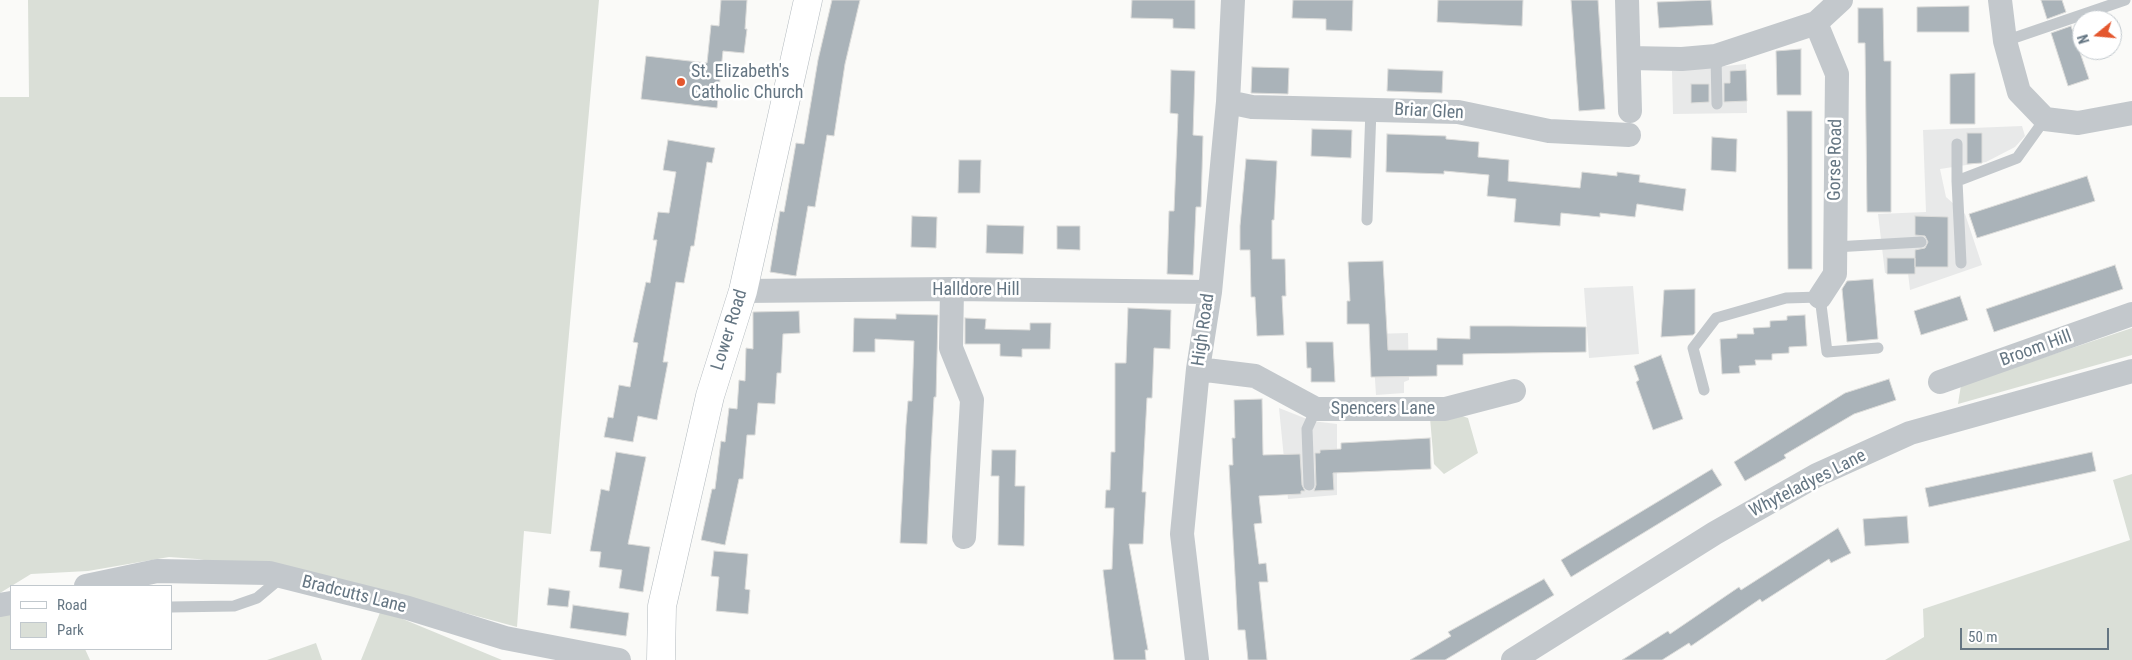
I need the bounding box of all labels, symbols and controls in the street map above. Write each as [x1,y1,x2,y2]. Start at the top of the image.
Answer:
north arrow [2072,10,2122,60]
text: N [2075,33,2093,46]
place label: St. Elizabeth's Catholic Church [691,61,804,104]
marker: St. Elizabeth's Catholic Church [675,76,687,88]
street label: Briar Glen [1394,99,1464,125]
street label: Gorse Road [1824,119,1848,201]
street label: Halldore Hill [932,279,1020,301]
street label: Lower Road [707,287,753,373]
street label: High Road [1188,292,1220,368]
street label: Broom Hill [1997,326,2075,372]
street label: Spencers Lane [1331,398,1435,420]
street label: Whyteladyes Lane [1746,445,1870,523]
street label: Bradcutts Lane [300,572,408,618]
legend [10,585,172,650]
text: Road [57,596,87,614]
scale bar [1962,618,2111,650]
text: Park [57,621,84,639]
text: 50 m [1968,628,1998,646]

